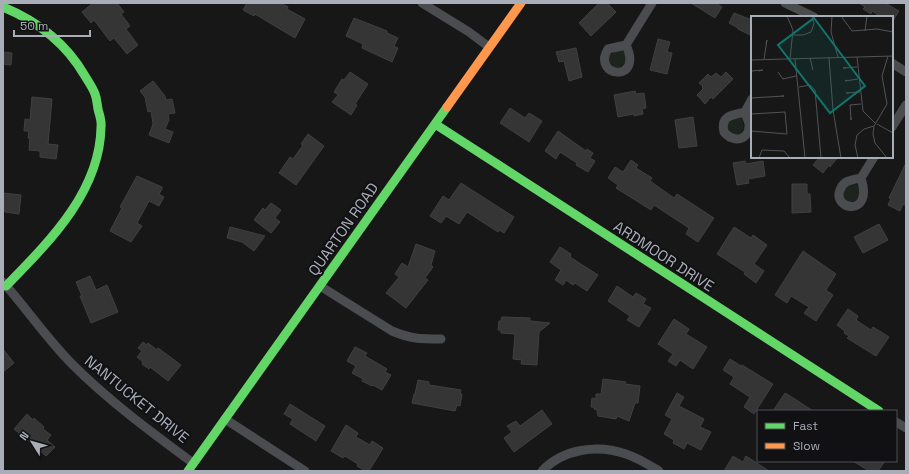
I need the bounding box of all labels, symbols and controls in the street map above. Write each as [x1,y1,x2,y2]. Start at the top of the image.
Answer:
scale bar [14,12,90,38]
inset map [751,16,893,158]
text: 50 m [20,18,48,34]
street label: QUARTON ROAD [304,179,382,279]
street label: ARDMOOR DRIVE [610,216,718,296]
street label: NANTUCKET DRIVE [81,351,193,447]
legend [757,410,897,462]
text: Fast [793,418,818,434]
north arrow [12,422,52,462]
text: N [16,429,32,443]
text: Slow [793,438,820,454]

